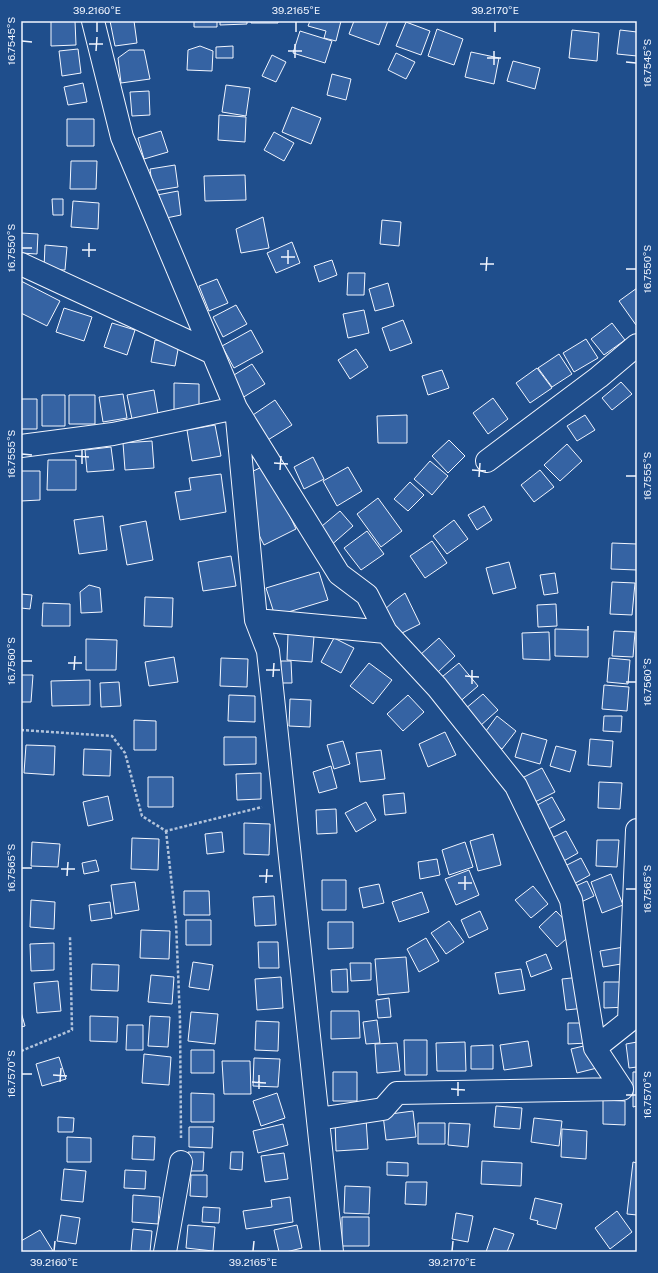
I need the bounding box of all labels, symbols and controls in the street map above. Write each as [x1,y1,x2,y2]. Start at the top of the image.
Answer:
text: 39.2160°E [73,4,121,16]
text: 39.2165°E [272,4,320,16]
text: 39.2170°E [471,4,519,16]
text: 16.7545°S [5,17,17,65]
text: 16.7545°S [641,39,653,87]
text: 16.7550°S [5,224,17,272]
text: 16.7550°S [641,245,653,293]
text: 16.7555°S [5,429,17,478]
text: 16.7555°S [641,451,653,500]
text: 16.7560°S [5,637,17,685]
text: 16.7560°S [641,658,653,706]
text: 16.7565°S [5,844,17,892]
text: 16.7565°S [641,865,653,913]
text: 16.7570°S [5,1050,17,1098]
text: 16.7570°S [641,1071,653,1119]
text: 39.2160°E [30,1256,78,1268]
text: 39.2165°E [229,1256,277,1268]
text: 39.2170°E [428,1256,476,1268]

